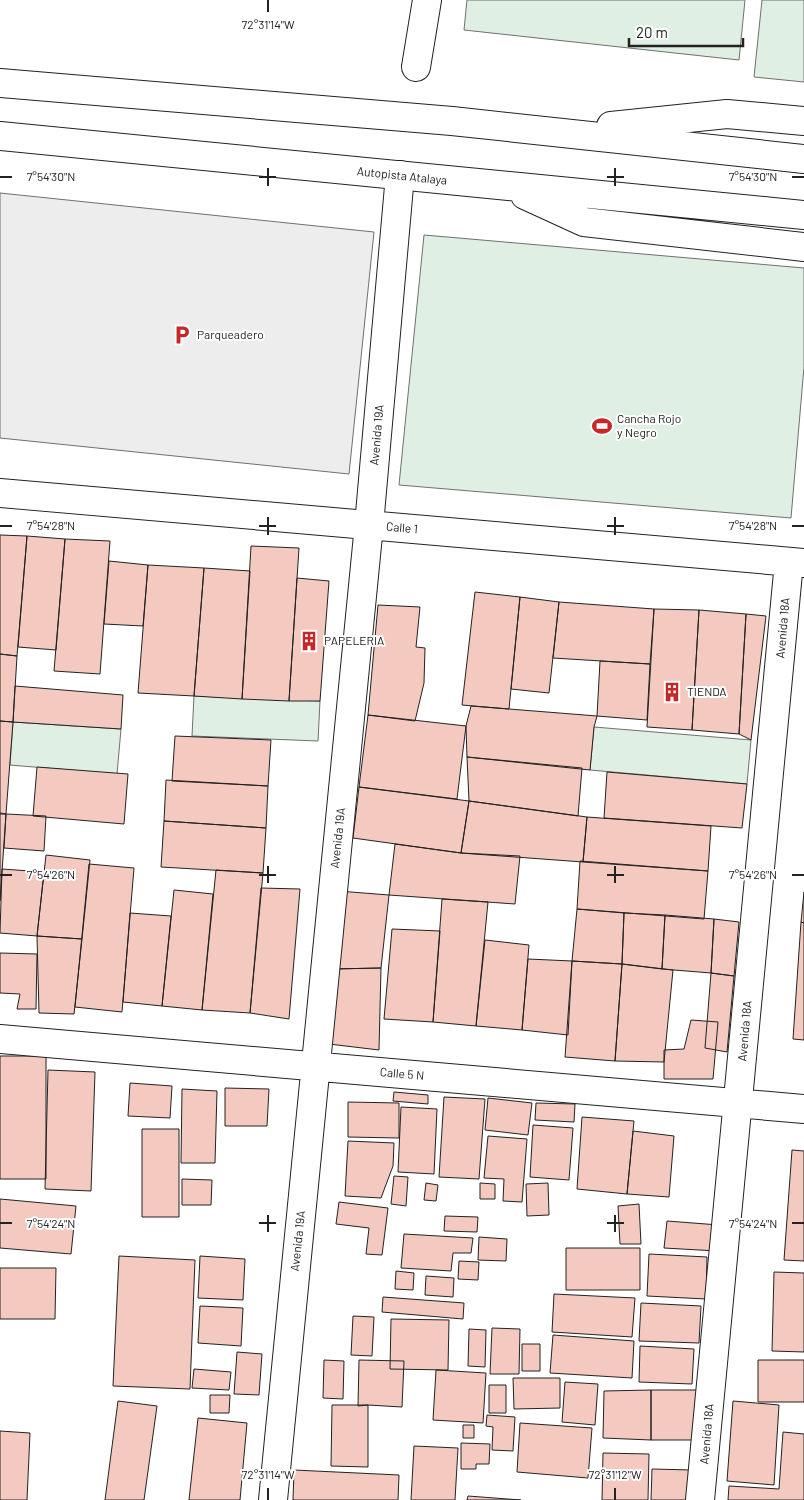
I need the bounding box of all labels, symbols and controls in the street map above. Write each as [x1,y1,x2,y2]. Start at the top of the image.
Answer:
scale bar [629,15,743,47]
text: 72°31'14"W [242,17,295,31]
text: 20 m [636,23,668,41]
street label: Autopista Atalaya [356,163,448,187]
text: 7°54'30"N [27,169,75,183]
text: 7°54'30"N [729,169,777,183]
parking icon: Parqueadero [171,324,193,346]
place label: Parqueadero [197,327,264,341]
street label: Avenida 19A [366,404,386,466]
place label: Cancha Rojo y Negro [617,411,681,439]
sports icon: Cancha Rojo y Negro [591,415,613,437]
text: 7°54'28"N [27,518,75,532]
text: 7°54'28"N [729,518,777,532]
street label: Calle 1 [386,519,419,535]
street label: Avenida 18A [772,597,792,659]
building icon: PAPELERIA [298,630,320,652]
place label: PAPELERIA [324,633,384,647]
building icon: TIENDA [661,681,683,703]
place label: TIENDA [687,684,727,698]
street label: Avenida 19A [327,807,347,869]
text: 7°54'26"N [27,867,75,881]
text: 7°54'26"N [729,867,777,881]
street label: Avenida 18A [734,1000,754,1062]
street label: Calle 5 N [379,1064,425,1082]
street label: Avenida 19A [287,1210,307,1272]
text: 7°54'24"N [27,1216,75,1230]
text: 7°54'24"N [729,1216,777,1230]
street label: Avenida 18A [696,1403,716,1465]
text: 72°31'14"W [242,1467,295,1481]
text: 72°31'12"W [589,1467,642,1481]

